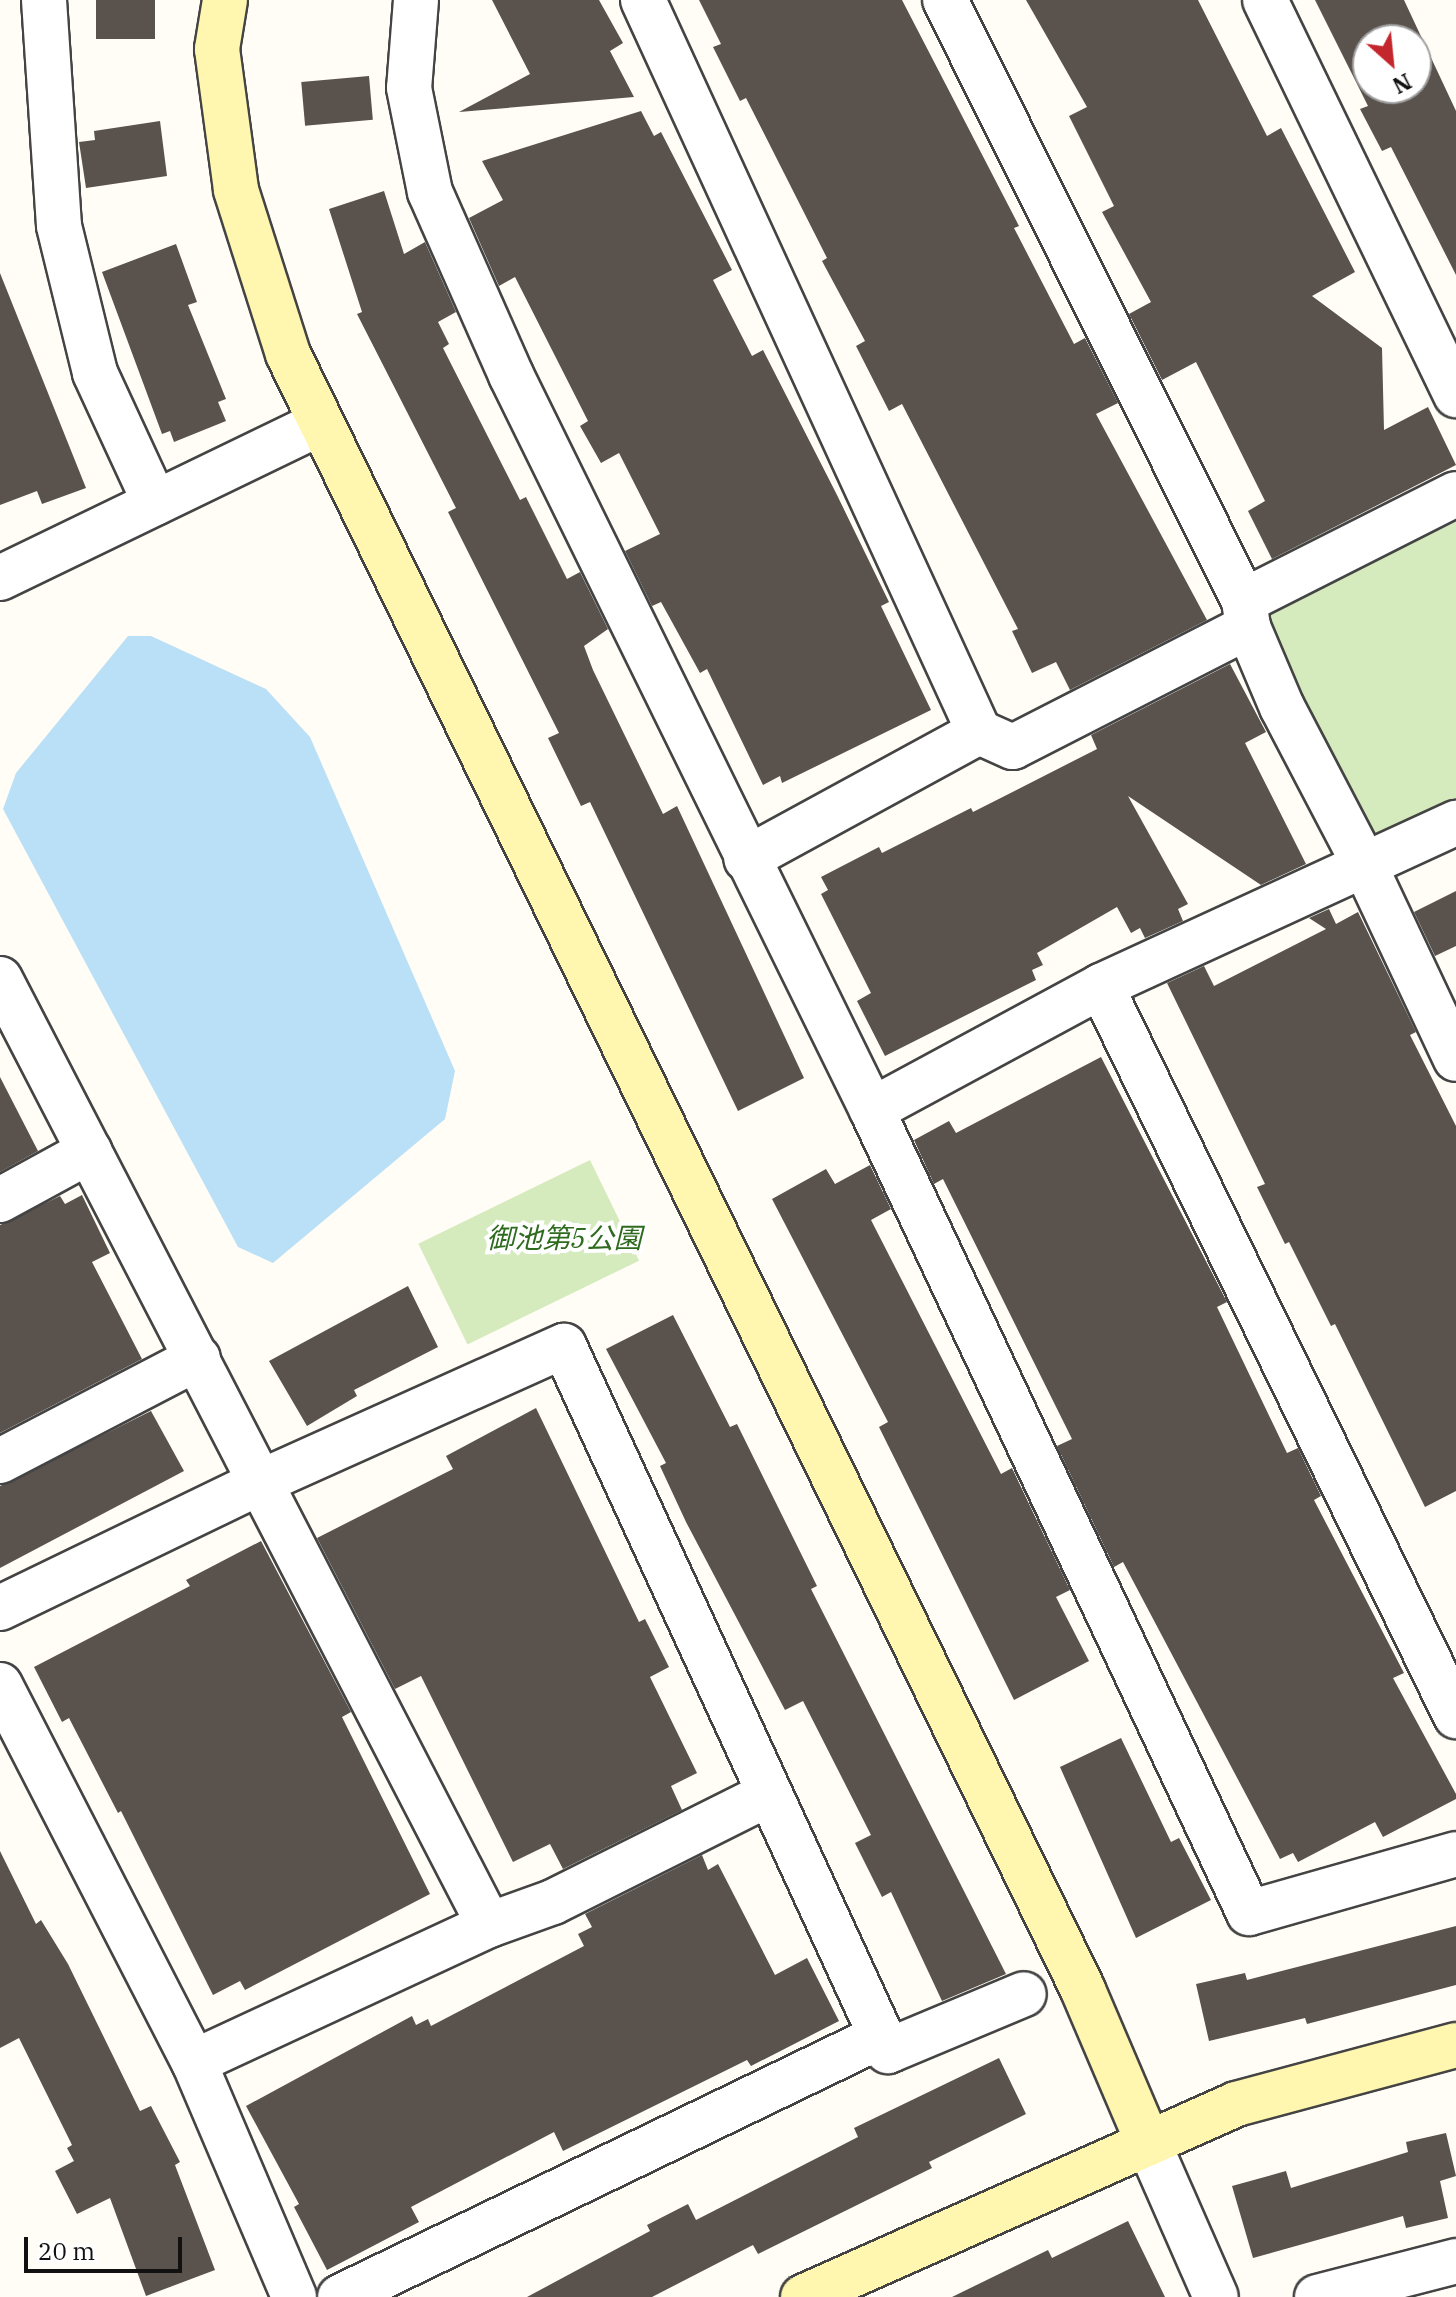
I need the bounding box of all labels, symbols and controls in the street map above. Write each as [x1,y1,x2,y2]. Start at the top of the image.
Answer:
north arrow [1352,24,1432,104]
text: N [1388,67,1417,101]
park label: 御池第5公園 [486,1221,642,1255]
scale bar [28,2221,186,2271]
text: 20 m [38,2235,95,2267]

